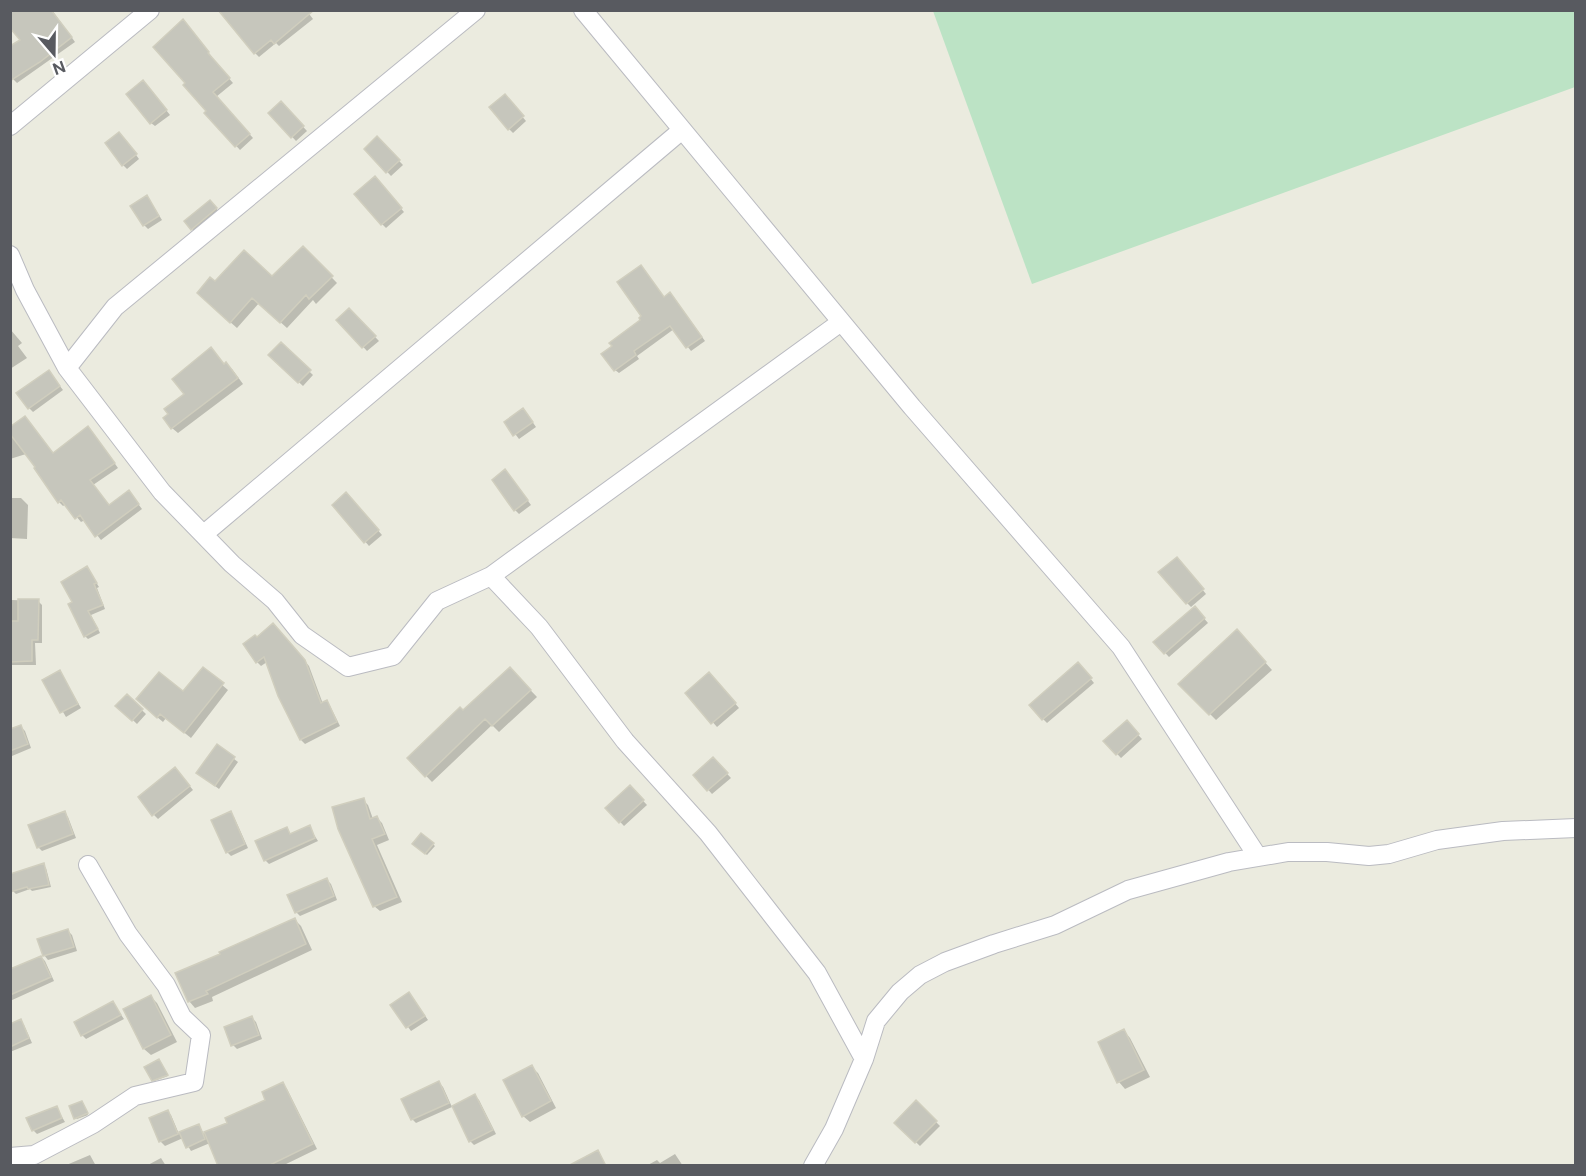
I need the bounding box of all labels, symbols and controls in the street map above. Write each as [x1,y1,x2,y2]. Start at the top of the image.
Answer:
north arrow [24,24,84,84]
text: N [50,57,68,79]

